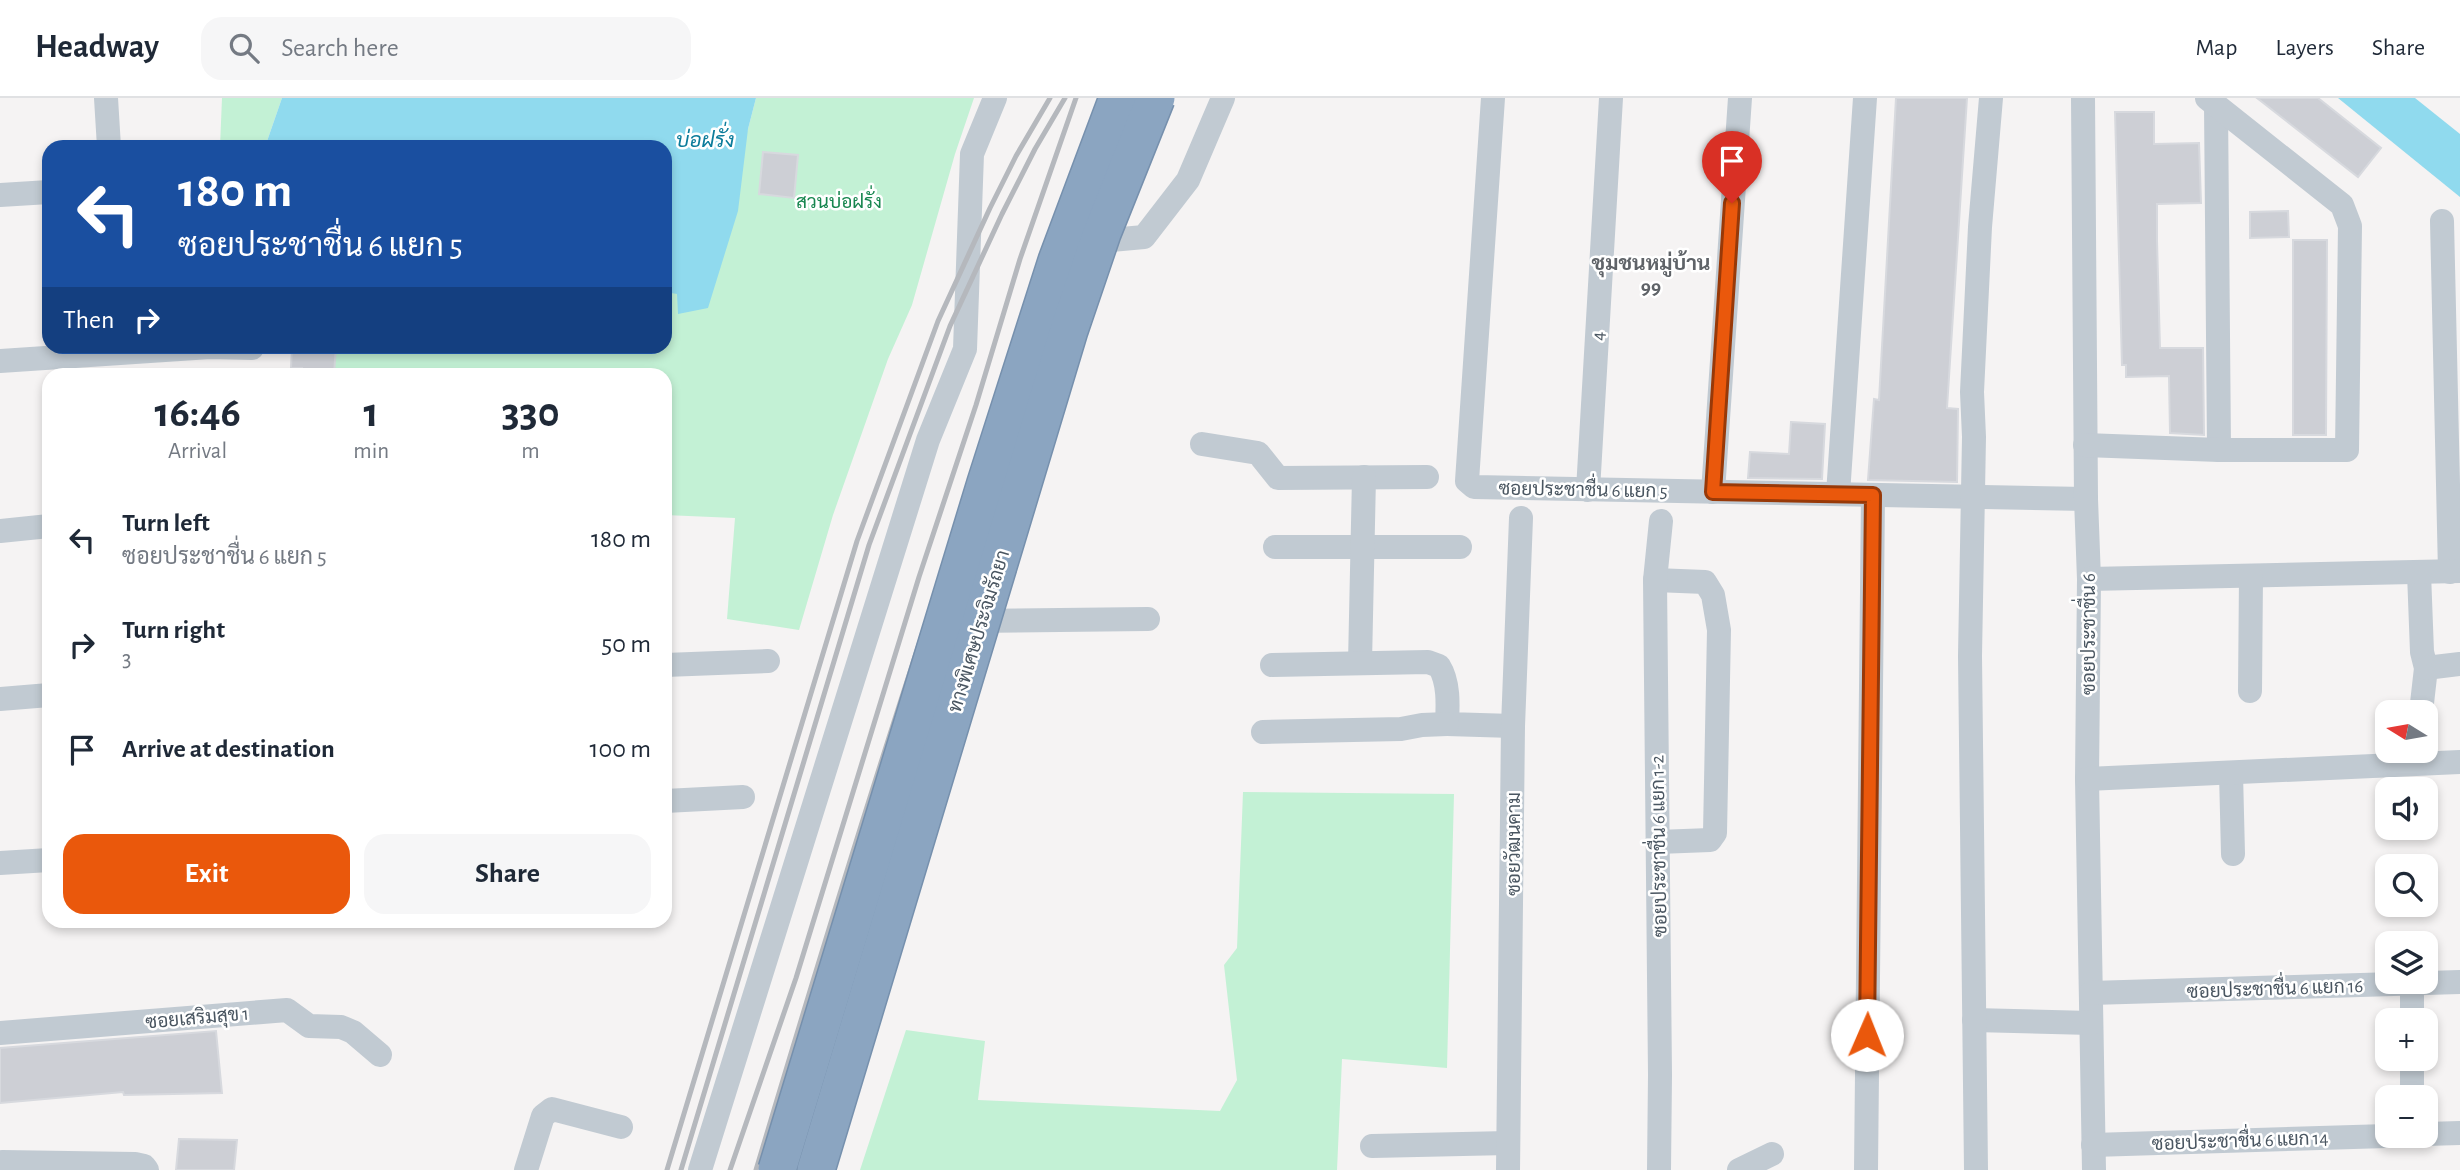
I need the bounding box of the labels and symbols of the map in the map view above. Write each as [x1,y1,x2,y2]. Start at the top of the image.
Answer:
water label: บ่อฝรั่ง [676,121,734,151]
pin [1702,131,1762,203]
park label: สวนบ่อฝรั่ง [796,185,882,212]
district label: ชุมชนหมู่บ้าน 99 [1592,250,1711,298]
street label: 4 [1589,331,1608,341]
street label: ซอยประชาชื่น 6 แยก 5 [1498,471,1668,501]
street label: ทางพิเศษประจิมรัถยา [944,547,1013,715]
street label: ซอยประชาชื่น 6 [2071,573,2099,695]
north arrow [2375,700,2438,763]
street label: ซอยประชาชื่น 6 แยก 1-2 [1639,754,1671,937]
street label: ซอยวัฒนคาม [1503,792,1524,896]
street label: ซอยประชาชื่น 6 แยก 16 [2186,968,2364,1002]
position arrow [1830,998,1904,1072]
street label: ซอยเสริมสุข 1 [145,1003,250,1034]
street label: ซอยประชาชื่น 6 แยก 14 [2151,1120,2329,1154]

